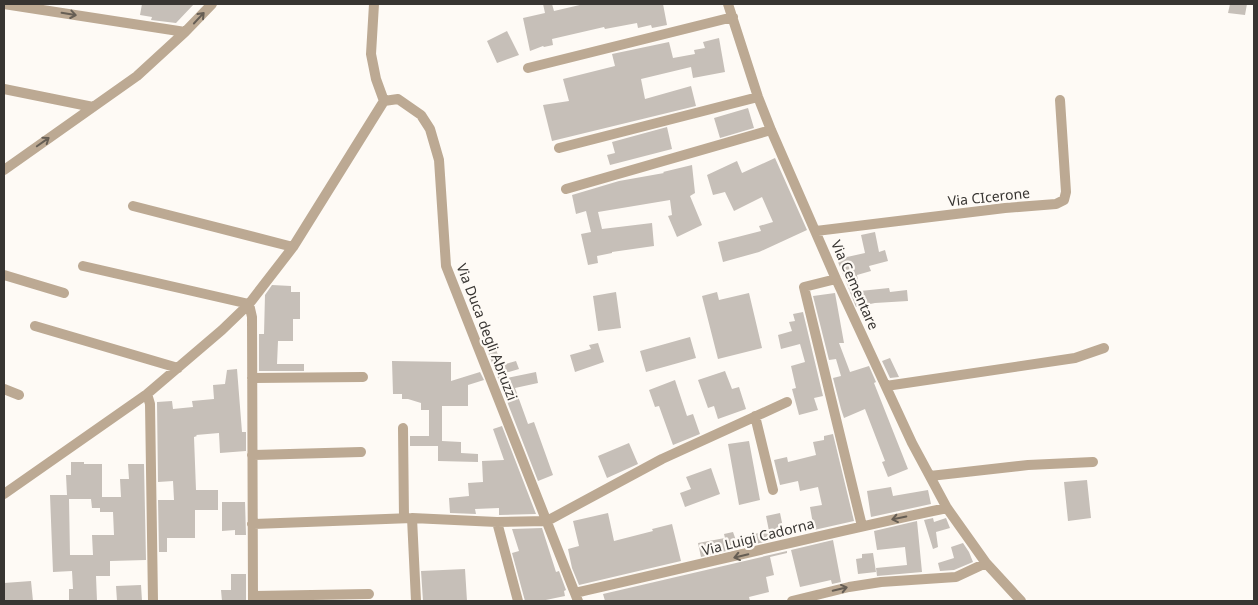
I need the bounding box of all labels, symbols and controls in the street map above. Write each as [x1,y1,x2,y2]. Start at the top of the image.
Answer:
one-way arrow [61,10,77,20]
one-way arrow [193,12,205,24]
one-way arrow [36,137,50,147]
street label: Via CIcerone [947,183,1031,210]
street label: Via Cementare [827,237,884,333]
street label: Via Duca degli Abruzzi [453,261,522,403]
street label: Via Luigi Cadorna [700,513,816,560]
one-way arrow [892,514,908,523]
one-way arrow [734,552,750,561]
one-way arrow [831,584,847,593]

